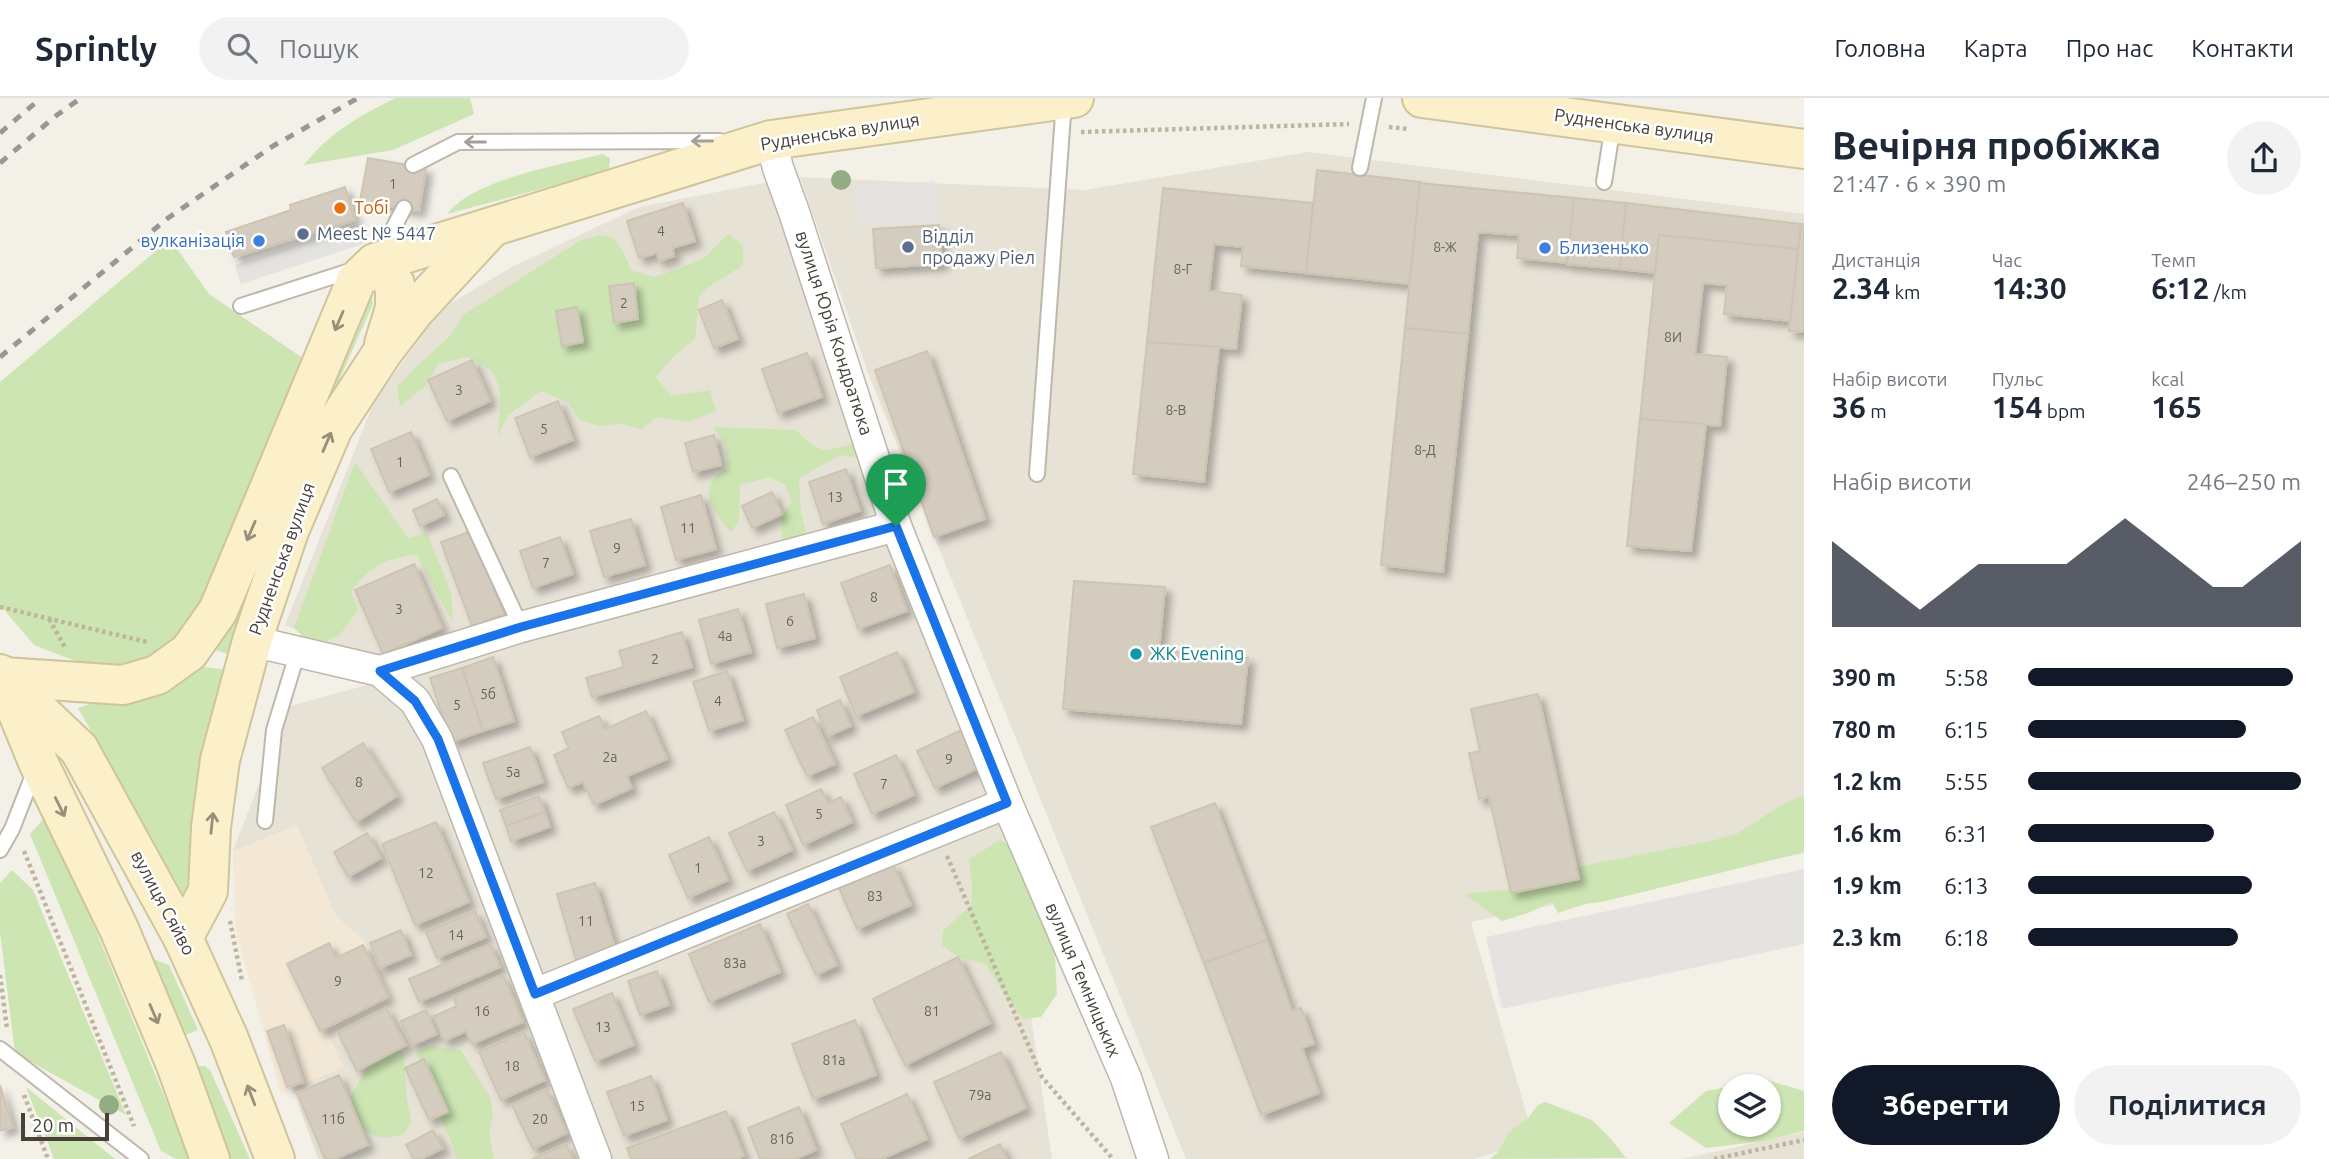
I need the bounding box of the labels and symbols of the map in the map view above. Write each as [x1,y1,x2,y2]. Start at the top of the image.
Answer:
street label: Рудненська вулиця [1553,104,1715,146]
street label: Рудненська вулиця [759,109,921,153]
one-way arrow [691,134,714,148]
one-way arrow [464,135,487,149]
house number: 1 [389,176,397,192]
place label: Тобі [354,197,389,217]
marker: Тобі [332,200,348,216]
place label: Meest № 5447 [317,223,436,243]
house number: 4 [657,223,665,239]
marker: Meest № 5447 [295,226,311,242]
place label: Відділ продажу Ріел [922,226,1035,267]
street label: вулиця Юрія Кондратюка [792,228,877,437]
place label: вулканізація [140,230,245,250]
marker: вулканізація [251,233,267,249]
place label: Близенько [1559,237,1649,257]
marker: Відділ продажу Ріел [900,239,916,255]
house number: 8-Ж [1433,239,1457,255]
marker: Близенько [1537,240,1553,256]
house number: 8-Г [1174,261,1193,277]
house number: 2 [620,295,628,311]
one-way arrow [332,310,345,331]
house number: 8И [1664,329,1682,345]
house number: 3 [455,382,463,398]
house number: 8-В [1166,402,1187,418]
house number: 5 [540,421,548,437]
one-way arrow [321,432,334,453]
house number: 8-Д [1414,442,1436,458]
house number: 1 [396,454,404,470]
pin [866,454,926,526]
street label: Рудненська вулиця [244,480,318,638]
house number: 13 [827,489,843,505]
one-way arrow [244,520,257,541]
house number: 11 [680,520,696,536]
house number: 9 [613,540,621,556]
house number: 7 [542,555,550,571]
house number: 8 [870,589,878,605]
house number: 3 [395,601,403,617]
house number: 6 [786,613,794,629]
house number: 4а [717,628,733,644]
place label: ЖК Evening [1150,643,1244,663]
marker: ЖК Evening [1128,646,1144,662]
house number: 2 [651,651,659,667]
house number: 5б [480,686,496,702]
house number: 4 [714,693,722,709]
house number: 5 [453,697,461,713]
house number: 2а [602,749,618,765]
house number: 9 [945,751,953,767]
house number: 5а [505,764,521,780]
house number: 8 [355,774,363,790]
house number: 7 [880,776,888,792]
one-way arrow [54,796,67,817]
house number: 5 [815,806,823,822]
one-way arrow [206,812,219,834]
house number: 3 [757,833,765,849]
street label: вулиця Сяйво [128,847,200,958]
house number: 1 [694,860,702,876]
house number: 12 [418,865,434,881]
house number: 83 [867,888,883,904]
street label: вулиця Темницьких [1042,899,1126,1060]
house number: 11 [578,913,594,929]
house number: 14 [448,927,464,943]
house number: 83а [724,955,747,971]
house number: 9 [334,973,342,989]
one-way arrow [149,1003,162,1024]
house number: 16 [474,1003,490,1019]
house number: 81 [924,1003,940,1019]
house number: 13 [595,1019,611,1035]
house number: 81а [823,1052,846,1068]
house number: 18 [504,1058,520,1074]
one-way arrow [243,1085,256,1107]
house number: 79а [969,1087,992,1103]
house number: 15 [629,1098,645,1114]
scale bar [21,1110,108,1142]
house number: 11б [321,1111,345,1127]
house number: 20 [532,1111,548,1127]
house number: 81б [770,1131,794,1147]

